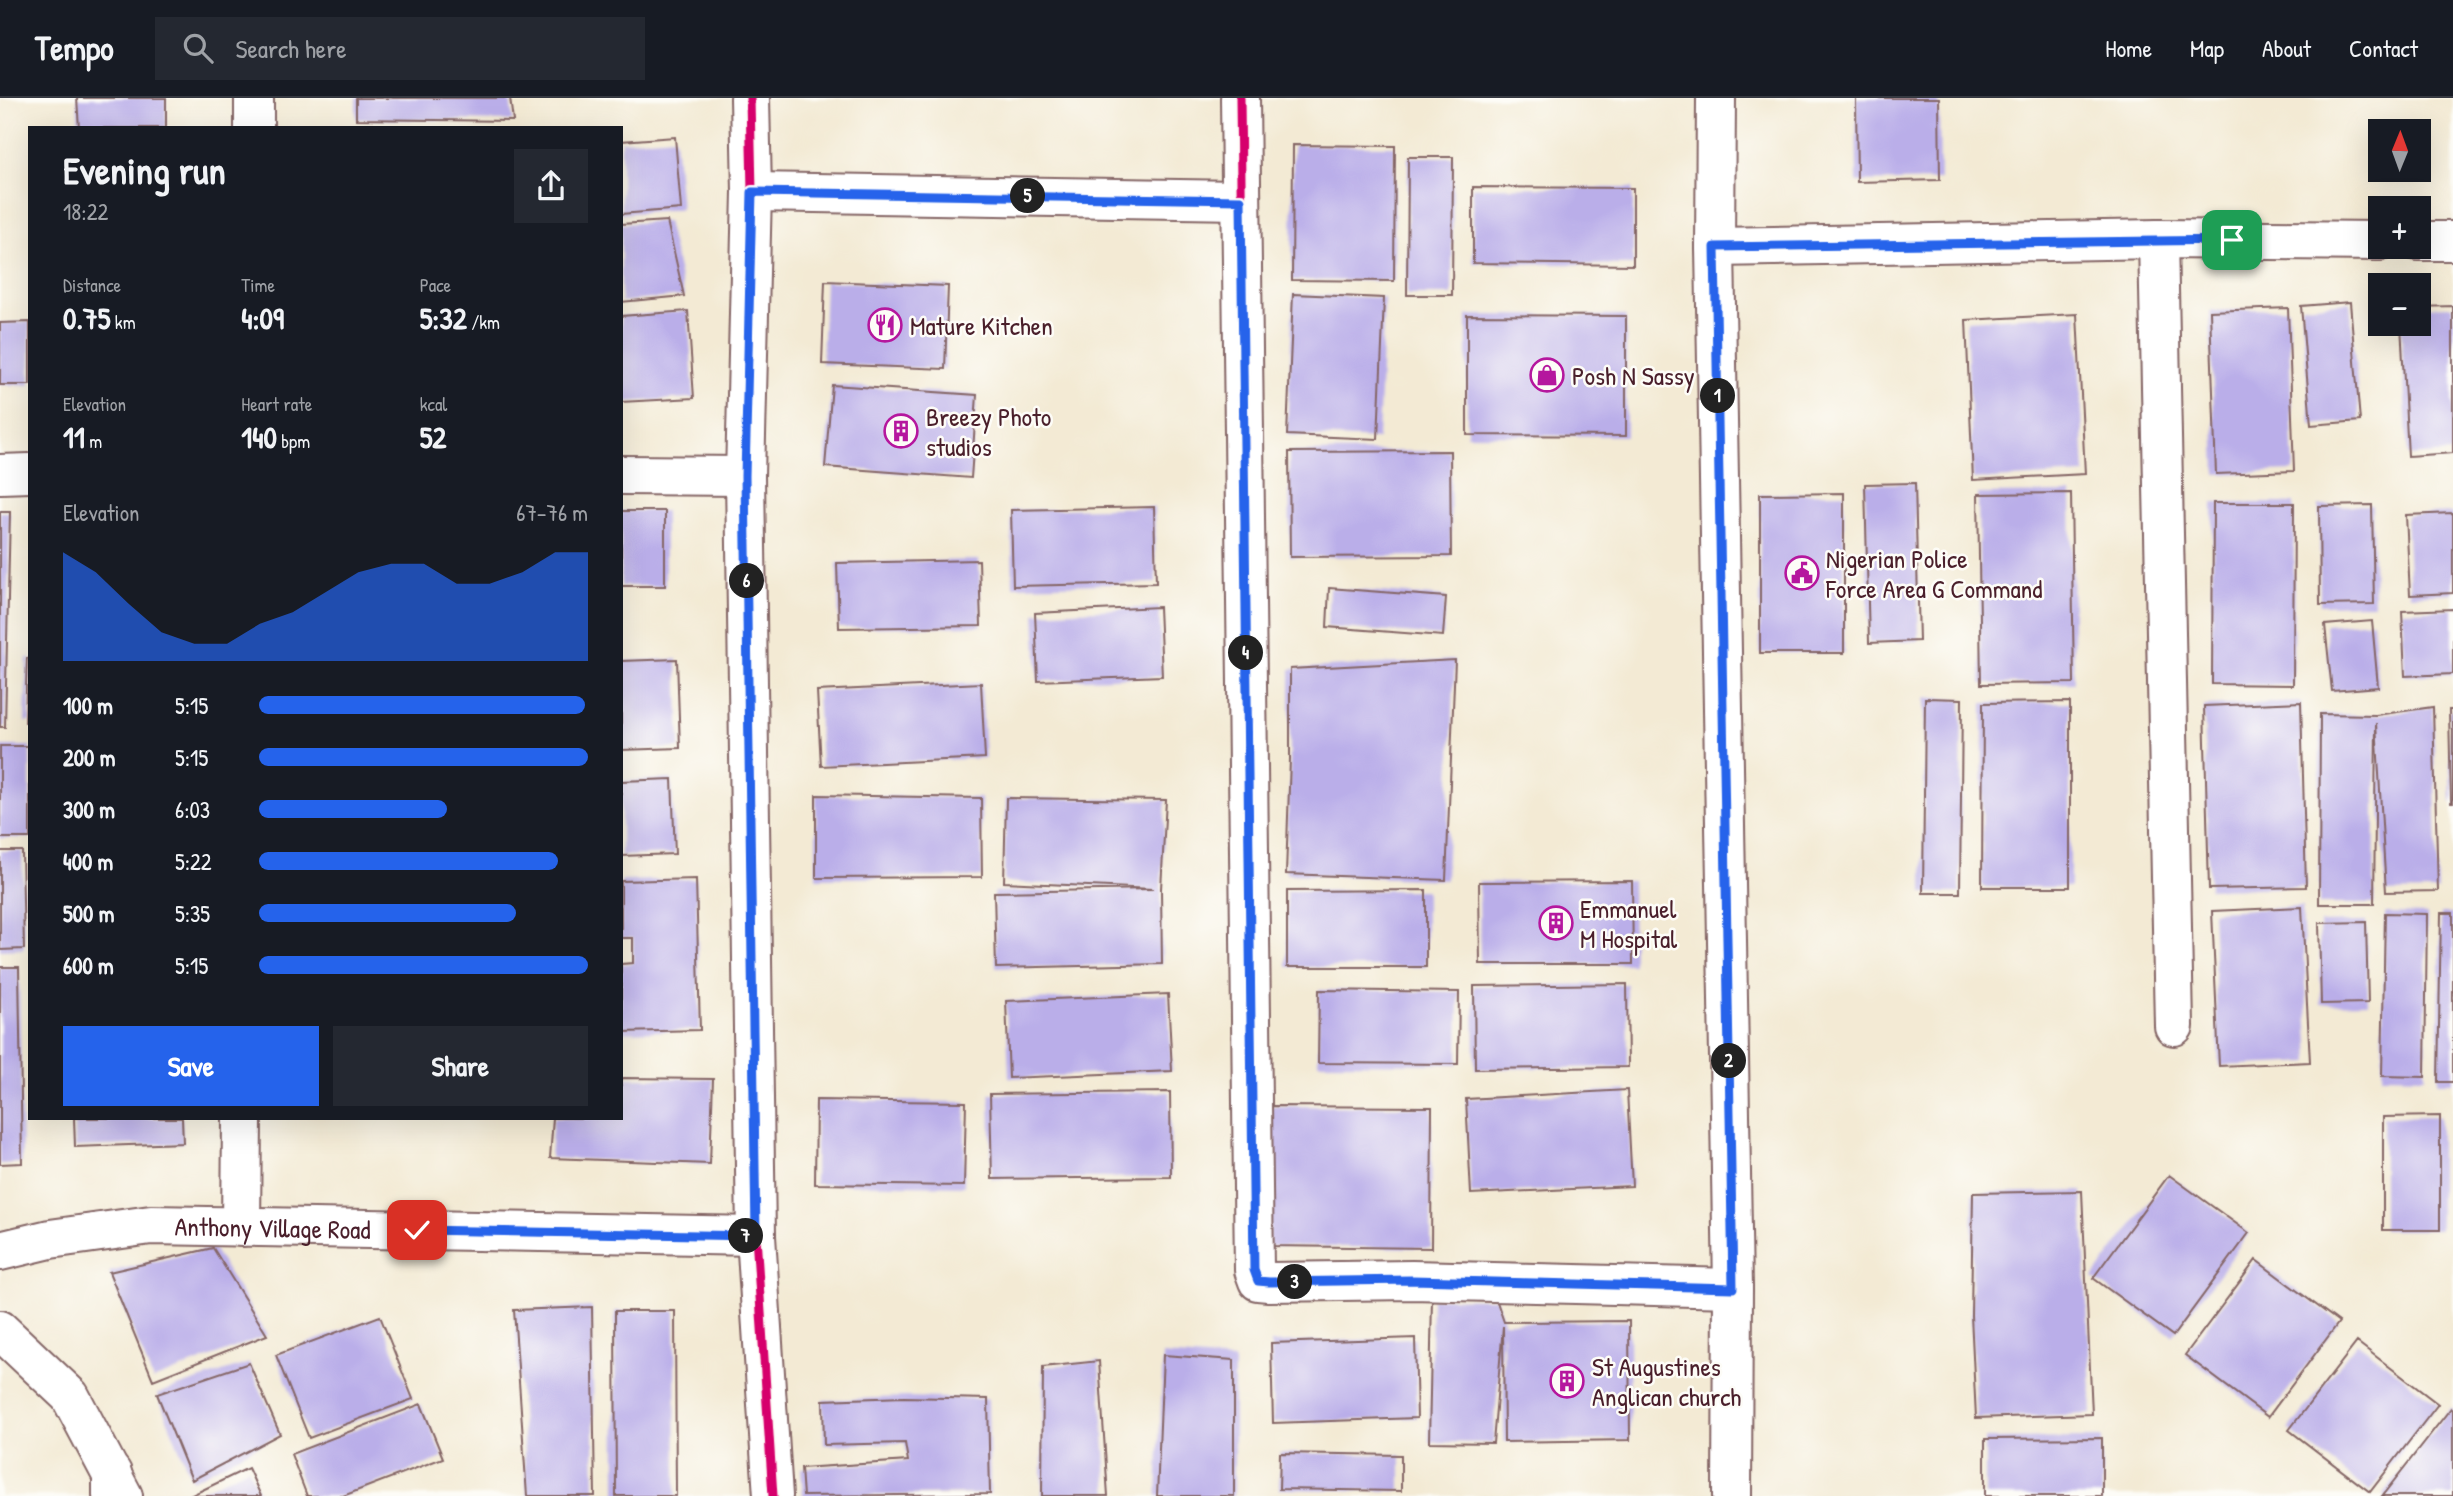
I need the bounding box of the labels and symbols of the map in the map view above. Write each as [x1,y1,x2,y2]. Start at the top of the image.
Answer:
north arrow [2368,119,2431,182]
pin: 5 [1010,178,1046,214]
pin [2202,210,2262,270]
restaurant icon: Mature Kitchen [866,306,904,344]
place label: Mature Kitchen [910,308,1053,343]
shop icon: Posh N Sassy [1528,356,1566,394]
place label: Posh N Sassy [1572,358,1695,393]
pin: 1 [1700,378,1736,414]
place label: Breezy Photo studios [926,399,1051,464]
building icon: Breezy Photo studios [882,412,920,450]
place label: Nigerian Police Force Area G Command [1825,541,2043,606]
public building icon: Nigerian Police Force Area G Command [1783,554,1821,592]
pin: 6 [730,564,764,598]
pin: 4 [1228,636,1264,670]
place label: Emmanuel M Hospital [1580,891,1677,956]
building icon: Emmanuel M Hospital [1537,904,1575,942]
pin: 2 [1712,1044,1746,1079]
pin [387,1200,447,1260]
street label: Anthony Village Road [174,1208,371,1246]
pin: 7 [728,1218,764,1254]
pin: 3 [1278,1264,1312,1300]
place label: St Augustines Anglican church [1592,1349,1741,1414]
building icon: St Augustines Anglican church [1548,1362,1586,1400]

